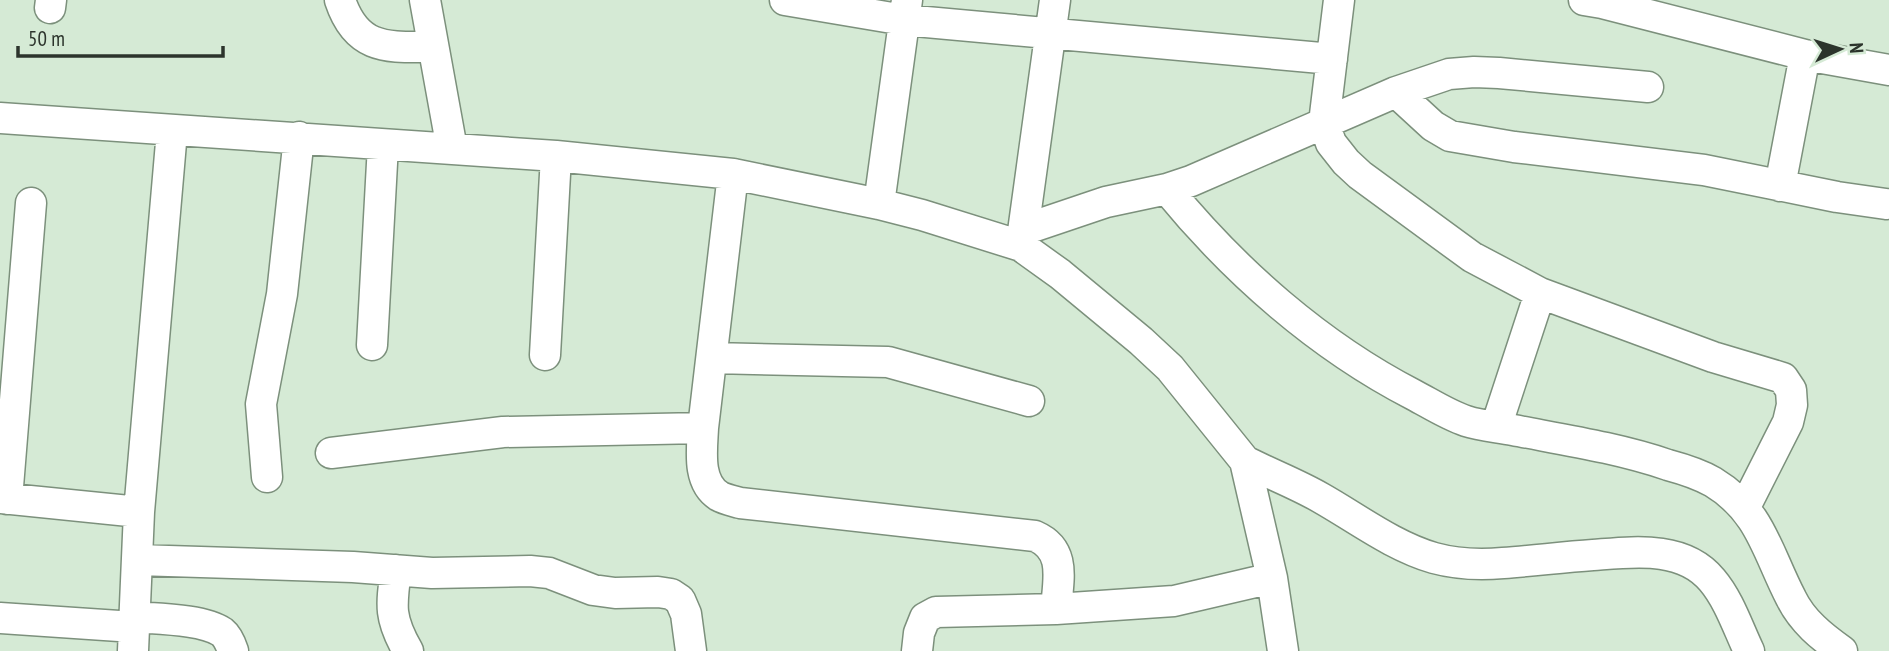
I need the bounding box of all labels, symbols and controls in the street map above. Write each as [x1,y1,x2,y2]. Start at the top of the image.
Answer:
scale bar [18,14,222,58]
north arrow [1805,14,1875,84]
text: 50 m [28,25,65,52]
text: N [1845,42,1869,54]

